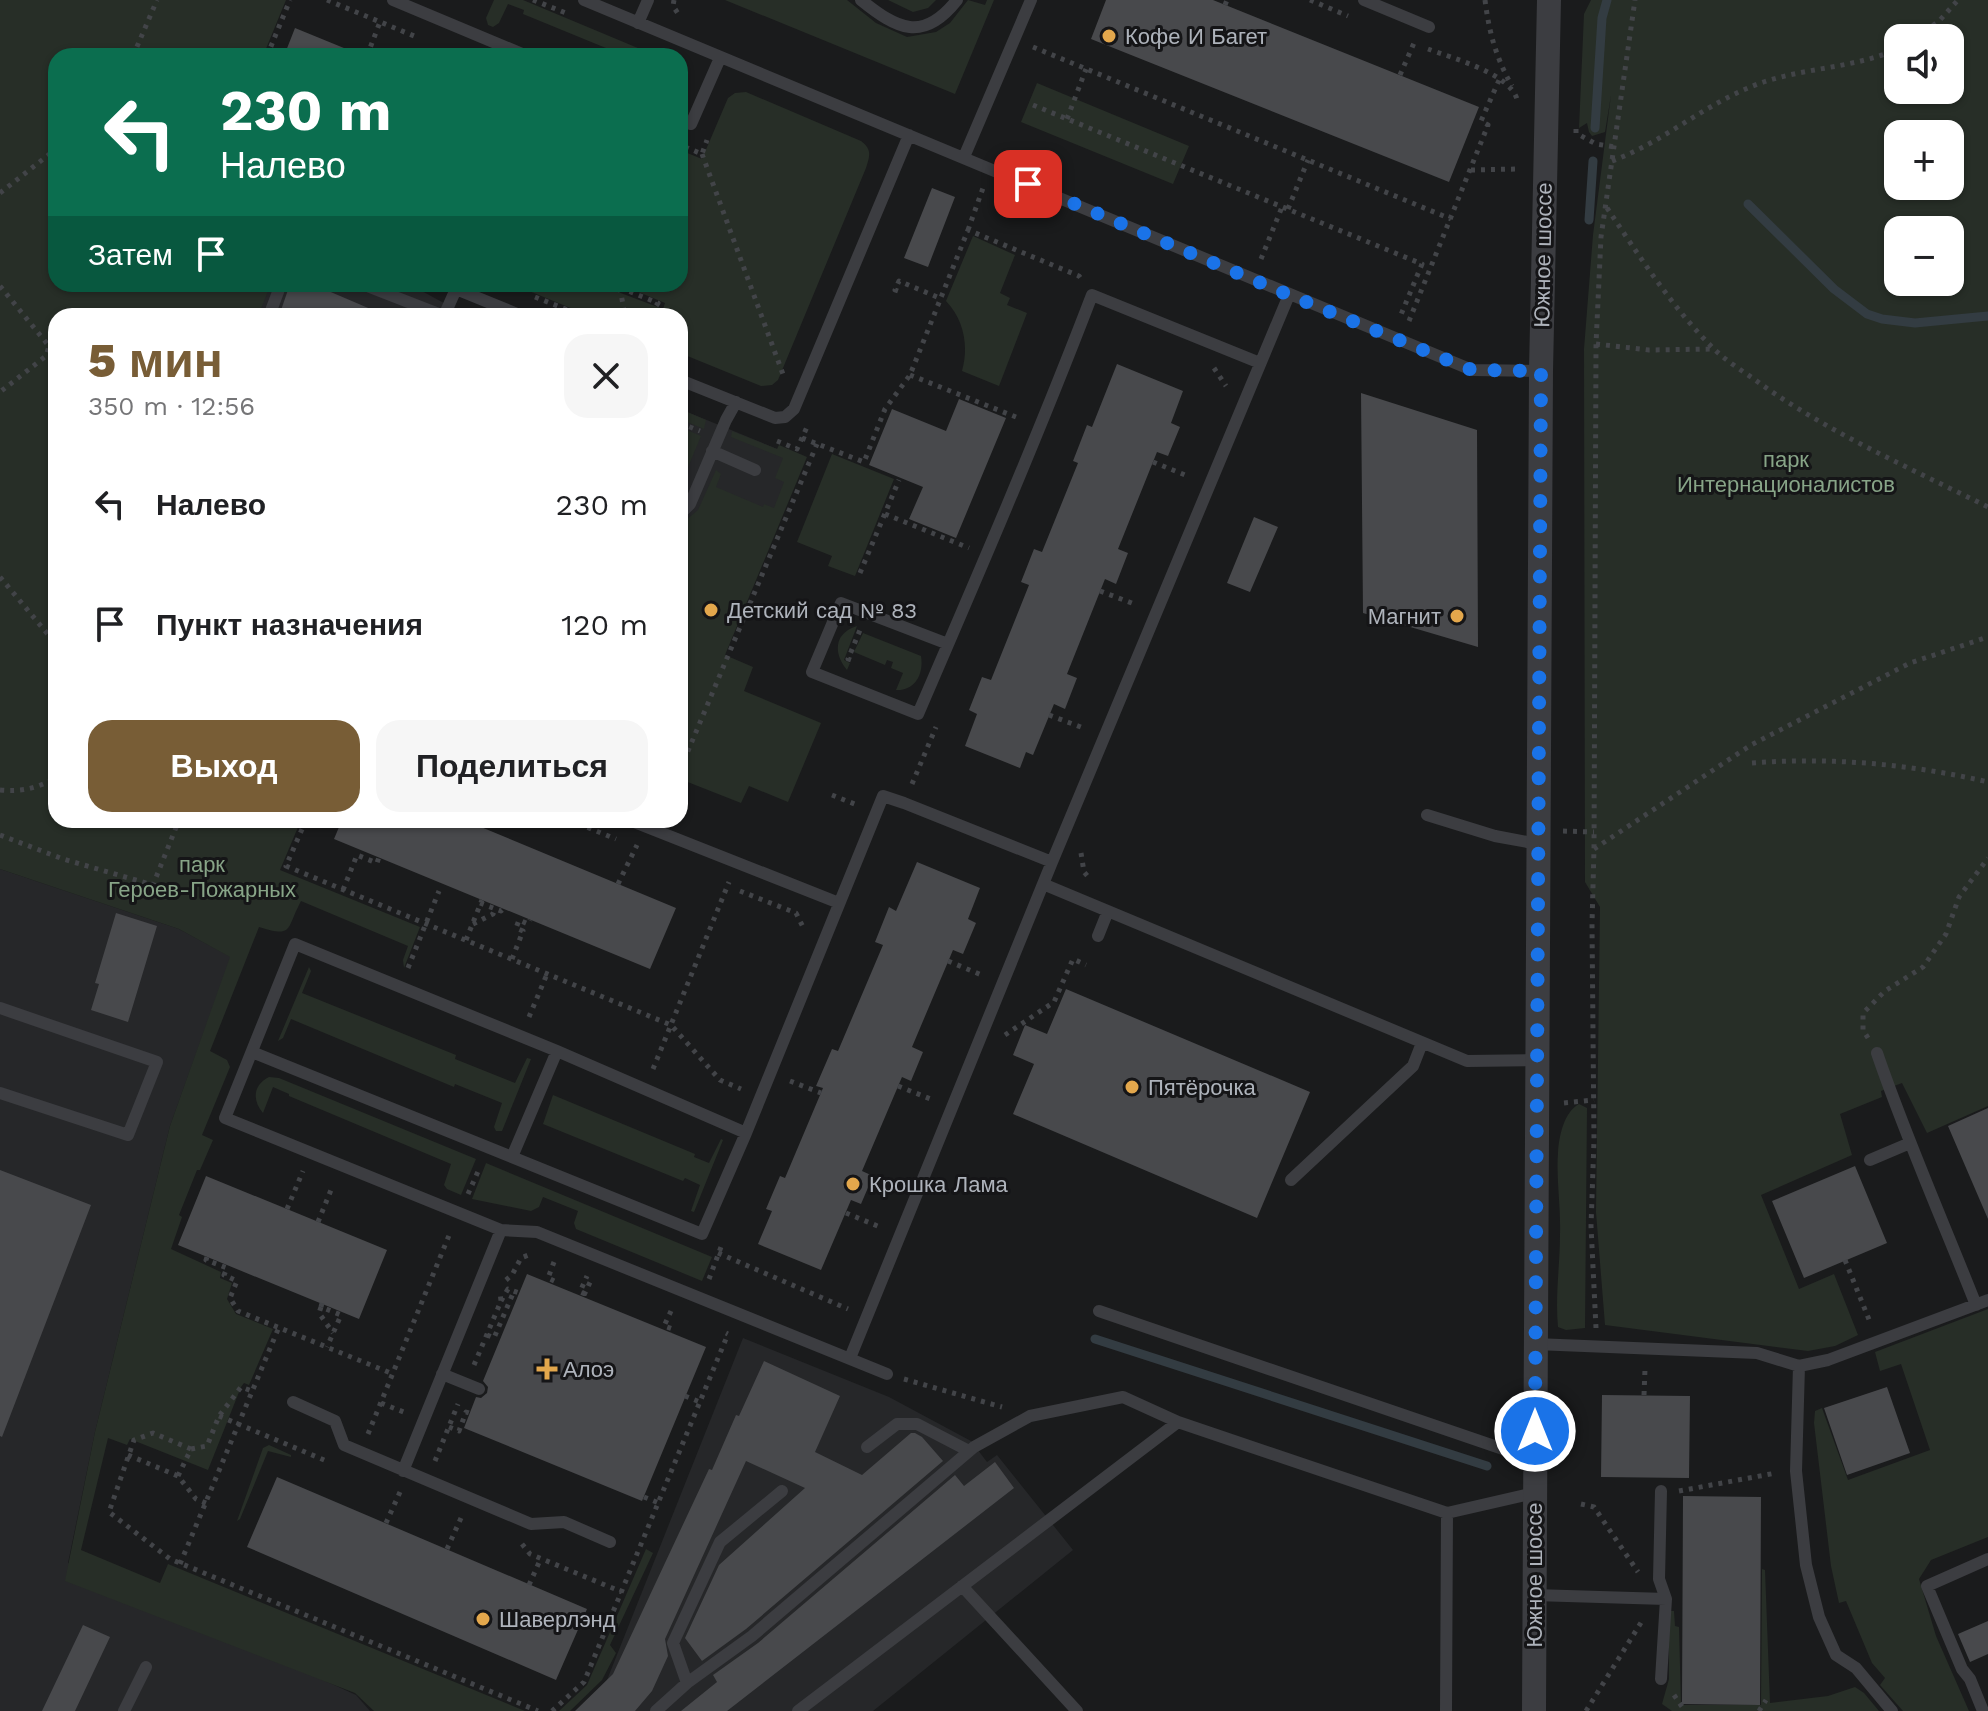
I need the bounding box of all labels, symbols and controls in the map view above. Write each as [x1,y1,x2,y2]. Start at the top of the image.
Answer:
place label: Кофе И Багет [1125,24,1267,49]
map controls [1884,24,1964,296]
button: sound [1884,24,1964,104]
marker: Кофе И Багет [1100,27,1118,45]
text: 230 m [220,78,391,144]
icon: left [88,80,192,184]
button: + [1884,120,1964,200]
text: Налево [220,145,346,187]
pin [994,150,1062,218]
icon: arrive [1006,162,1050,206]
street label: Южное шоссе [1529,182,1557,328]
button: − [1884,216,1964,296]
icon: arrive [189,232,233,276]
text: Затем [88,237,173,272]
text: 5 мин [88,332,223,389]
button: close [564,334,648,418]
text: 350 m · 12:56 [88,391,255,421]
park label: парк Интернационалистов [1677,447,1895,497]
icon: left [88,482,132,526]
text: Налево [156,487,266,522]
text: 230 m [556,487,648,522]
place label: Детский сад № 83 [727,598,917,623]
marker: Детский сад № 83 [702,601,720,619]
icon: arrive [88,602,132,646]
place label: Магнит [1368,604,1441,629]
text: Пункт назначения [156,607,423,642]
text: 120 m [561,607,648,642]
marker: Магнит [1448,607,1466,625]
button: Выход [88,720,360,812]
button: Поделиться [376,720,648,812]
park label: парк Героев-Пожарных [108,852,296,902]
place label: Пятёрочка [1148,1075,1257,1100]
marker: Пятёрочка [1123,1078,1141,1096]
place label: Крошка Лама [869,1172,1009,1197]
marker: Крошка Лама [844,1175,862,1193]
place label: Алоэ [563,1357,614,1382]
marker: Алоэ [538,1360,556,1378]
position arrow [1493,1389,1577,1473]
street label: Южное шоссе [1522,1502,1547,1648]
place label: Шаверлэнд [499,1607,616,1632]
marker: Шаверлэнд [474,1610,492,1628]

